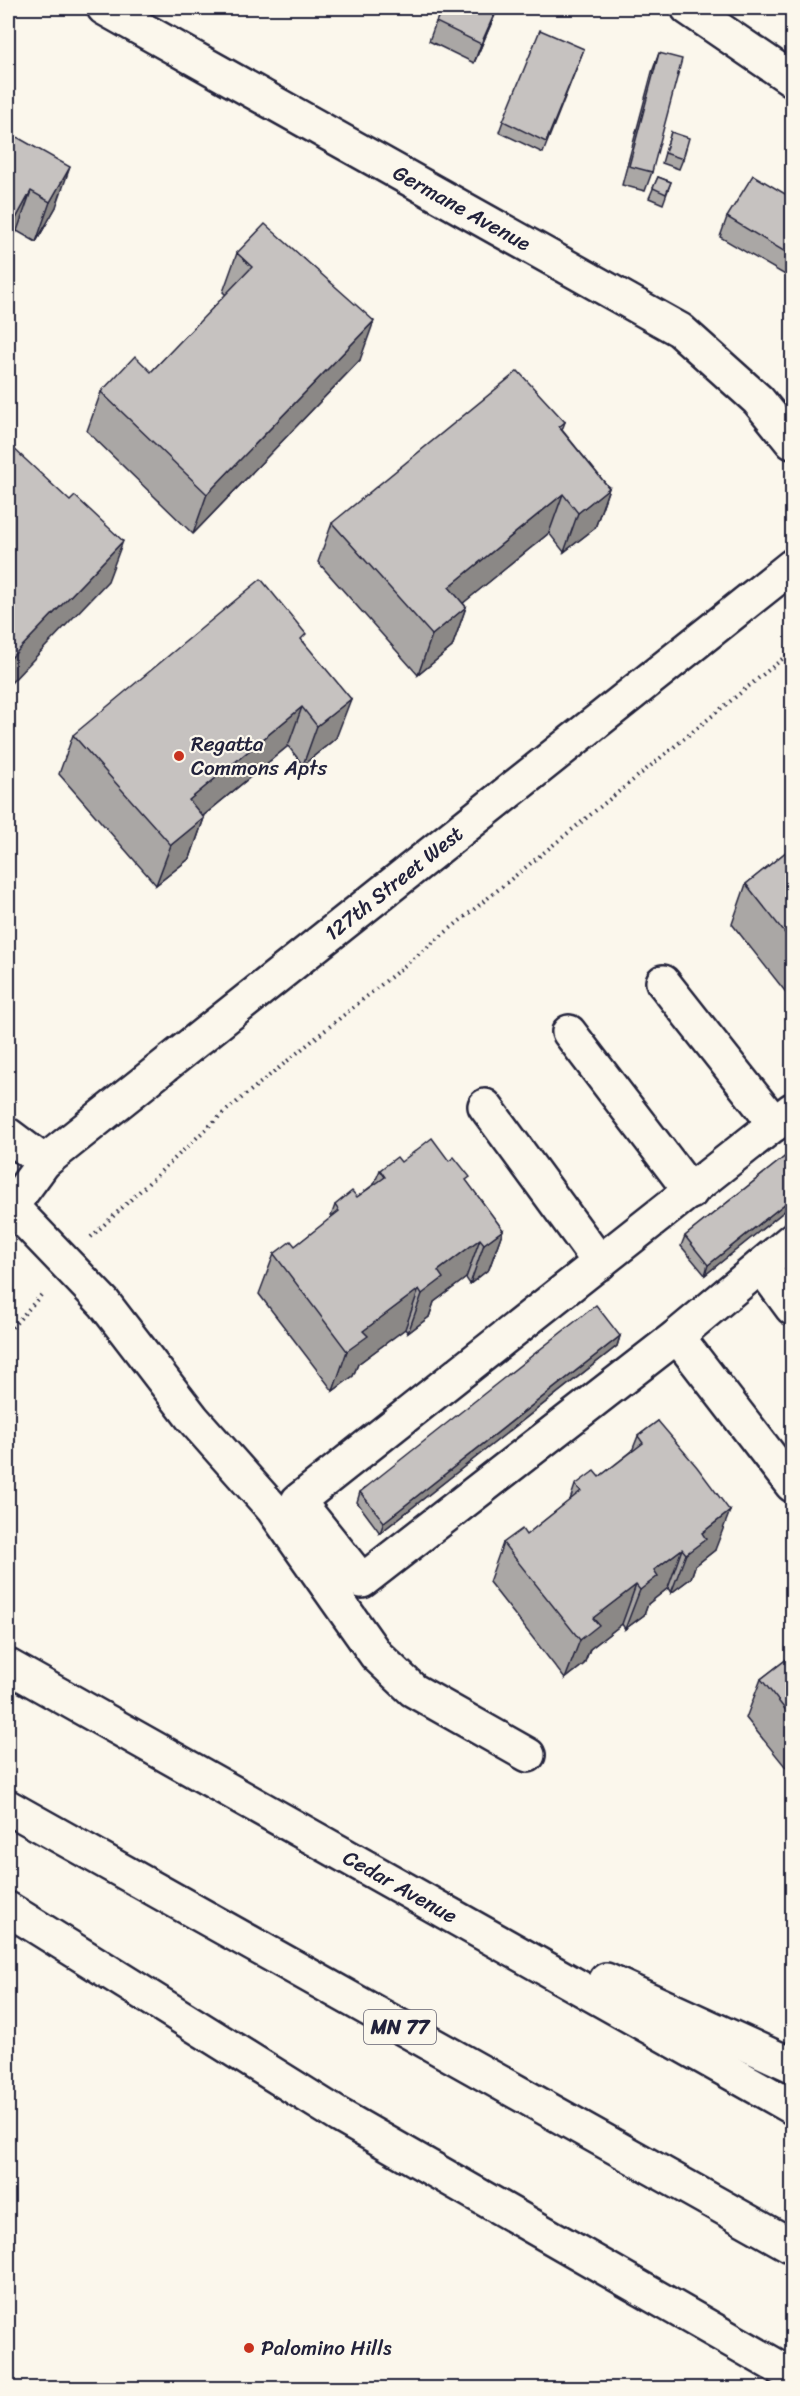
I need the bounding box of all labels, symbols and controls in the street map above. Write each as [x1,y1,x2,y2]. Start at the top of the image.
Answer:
street label: Germane Avenue [386,154,538,262]
place label: Regatta Commons Apts [191,725,328,787]
marker: Regatta Commons Apts [172,749,186,763]
street label: 127th Street West [316,816,472,951]
street label: Cedar Avenue [336,1839,465,1934]
road number: MN 77 [364,2010,436,2044]
place label: Palomino Hills [261,2329,392,2367]
marker: Palomino Hills [242,2341,256,2355]

